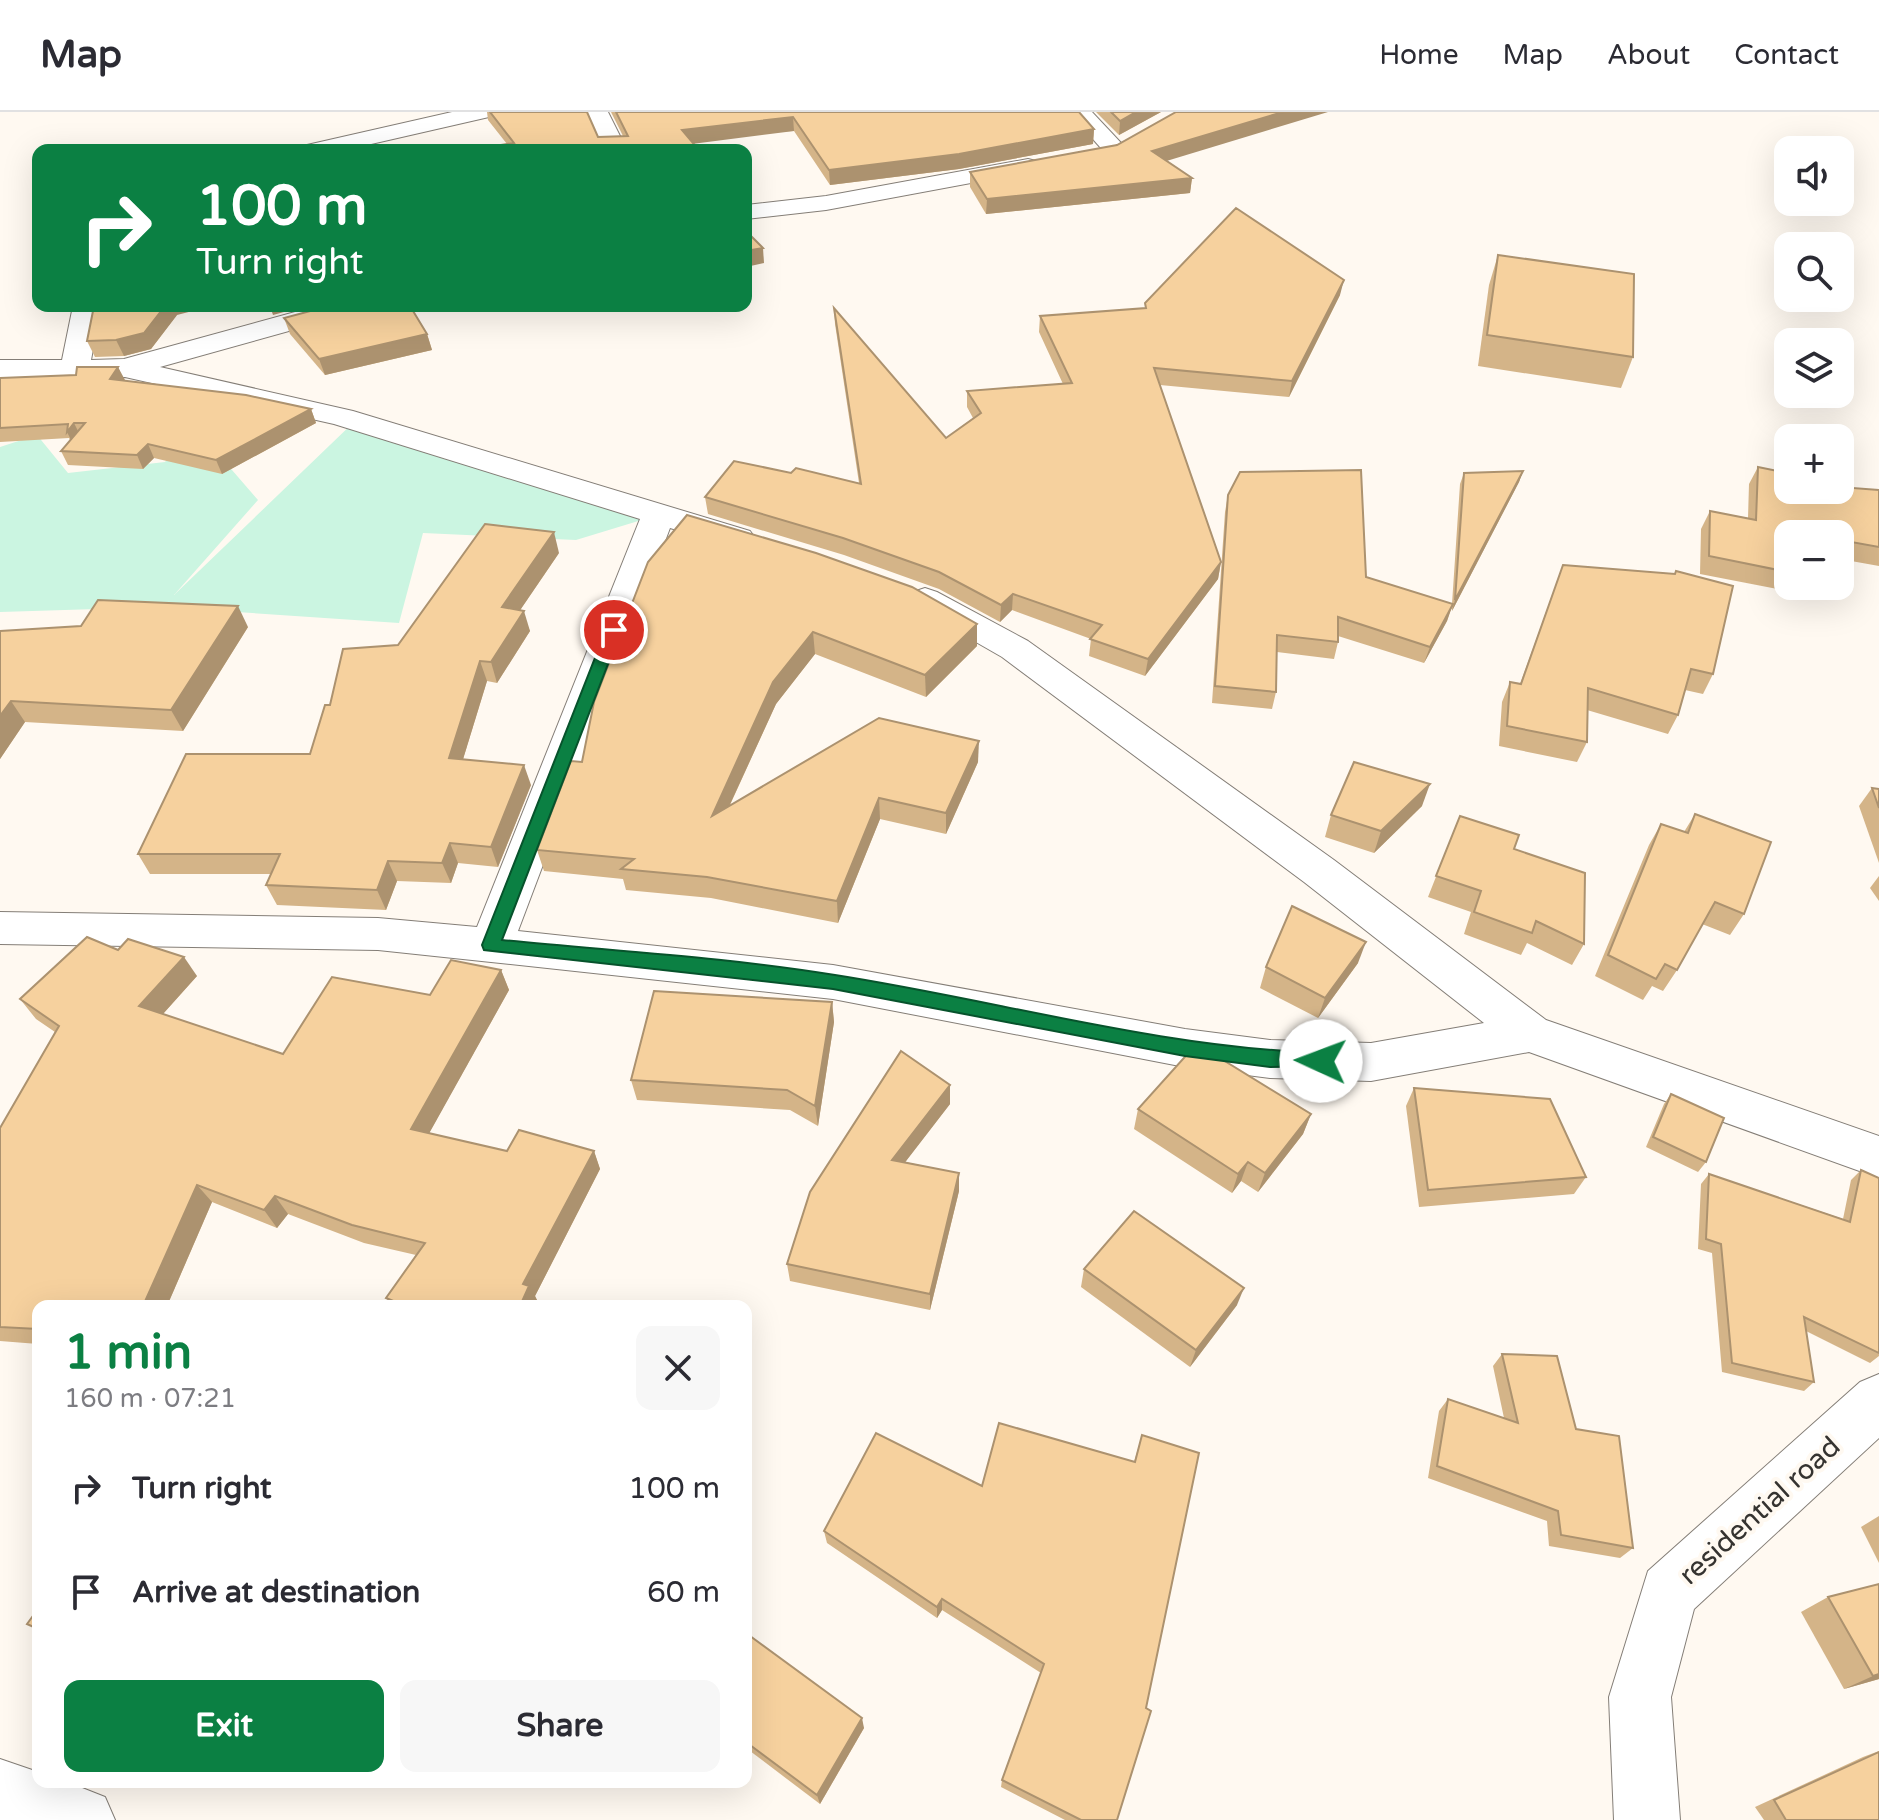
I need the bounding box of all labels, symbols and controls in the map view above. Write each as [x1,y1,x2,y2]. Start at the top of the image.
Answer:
text: Map [40,32,122,78]
text: Home [1379,38,1459,72]
text: Map [1503,38,1563,72]
text: About [1607,38,1690,72]
text: Contact [1734,38,1839,72]
map controls [1774,136,1854,600]
button: sound [1774,136,1854,216]
text: 100 m [196,173,367,240]
icon: right [64,176,168,280]
button: search [1774,232,1854,312]
text: Turn right [196,241,363,284]
button: layers [1774,328,1854,408]
button: + [1774,424,1854,504]
button: − [1774,520,1854,600]
pin [580,596,648,664]
icon: arrive [592,608,636,652]
position arrow [1279,1019,1363,1103]
text: 1 min [64,1324,192,1382]
button: close [636,1326,720,1410]
text: 160 m · 07:21 [64,1383,236,1414]
street label: residential road [1672,1429,1847,1592]
icon: right [64,1466,108,1510]
text: Turn right [132,1470,272,1507]
text: 100 m [628,1470,720,1507]
icon: arrive [64,1570,108,1614]
text: Arrive at destination [132,1574,420,1611]
text: 60 m [647,1574,720,1611]
button: Exit [64,1680,384,1772]
button: Share [400,1680,720,1772]

